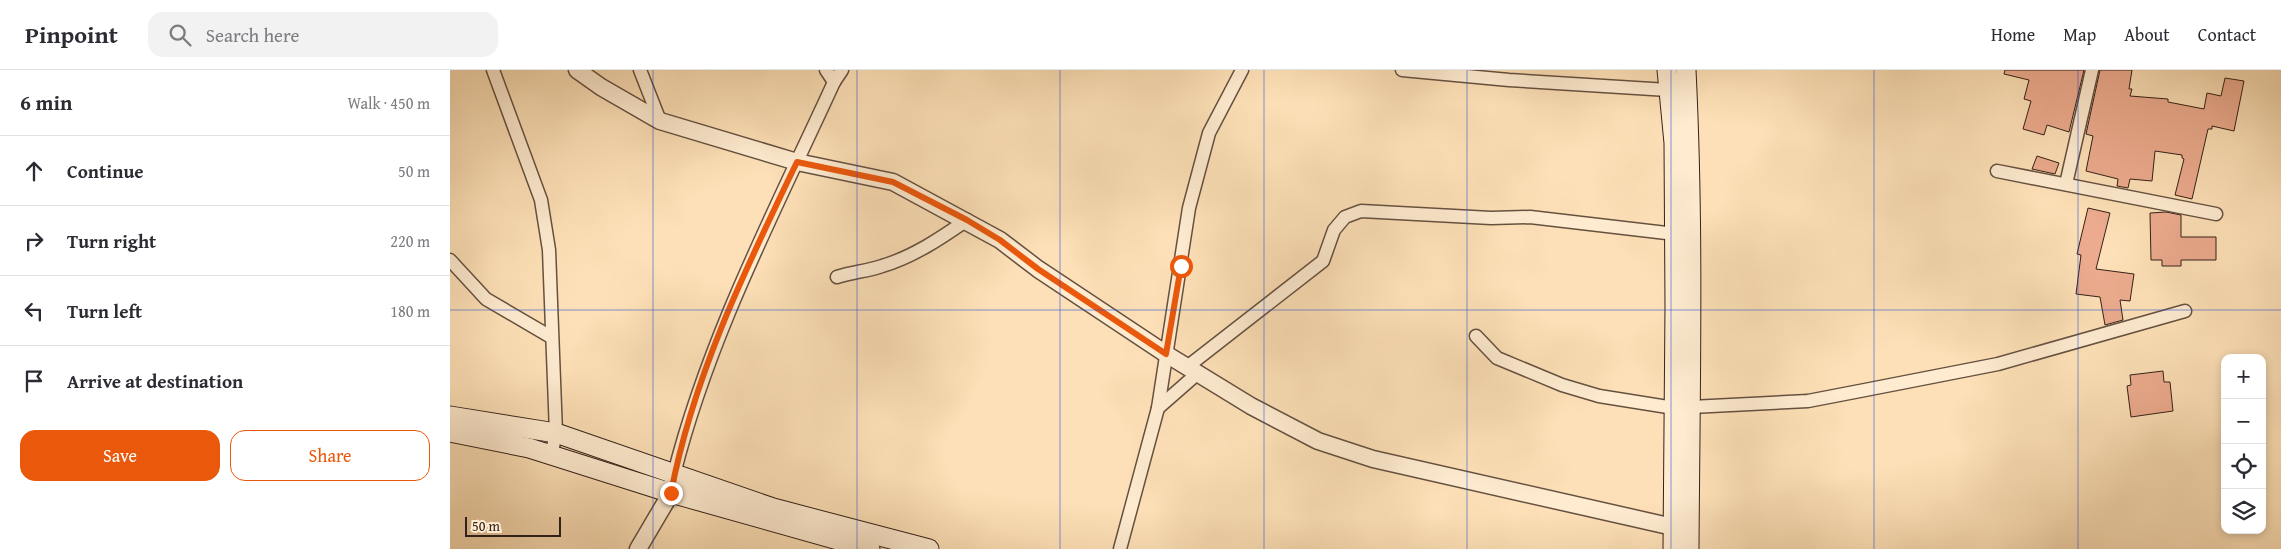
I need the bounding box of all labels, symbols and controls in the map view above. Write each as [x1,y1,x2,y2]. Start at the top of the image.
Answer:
search box [148,12,498,57]
text: Pinpoint [25,17,118,52]
icon: search [166,21,194,49]
text: Search here [206,21,299,49]
text: Home [1991,21,2035,48]
text: Map [2063,21,2096,48]
text: About [2124,21,2170,48]
text: Contact [2198,21,2256,48]
text: 6 min [20,87,72,118]
text: Walk · 450 m [347,91,430,115]
icon: ahead [20,157,48,185]
text: Continue [67,157,144,185]
text: 50 m [398,159,430,183]
icon: right [20,227,48,255]
text: Turn right [67,227,156,255]
text: 220 m [390,229,430,253]
route start [1170,255,1193,278]
icon: left [20,297,48,325]
text: Turn left [67,297,142,325]
text: 180 m [390,299,430,323]
map controls [2221,354,2266,534]
button: + [2221,354,2266,399]
icon: arrive [20,367,48,395]
text: Arrive at destination [67,367,243,395]
button: − [2221,399,2266,444]
button: Save [20,430,220,481]
button: Share [230,430,430,481]
button: locate [2221,444,2266,489]
route end [660,482,683,505]
button: layers [2221,489,2266,534]
scale bar [465,514,561,537]
text: 50 m [472,516,500,536]

